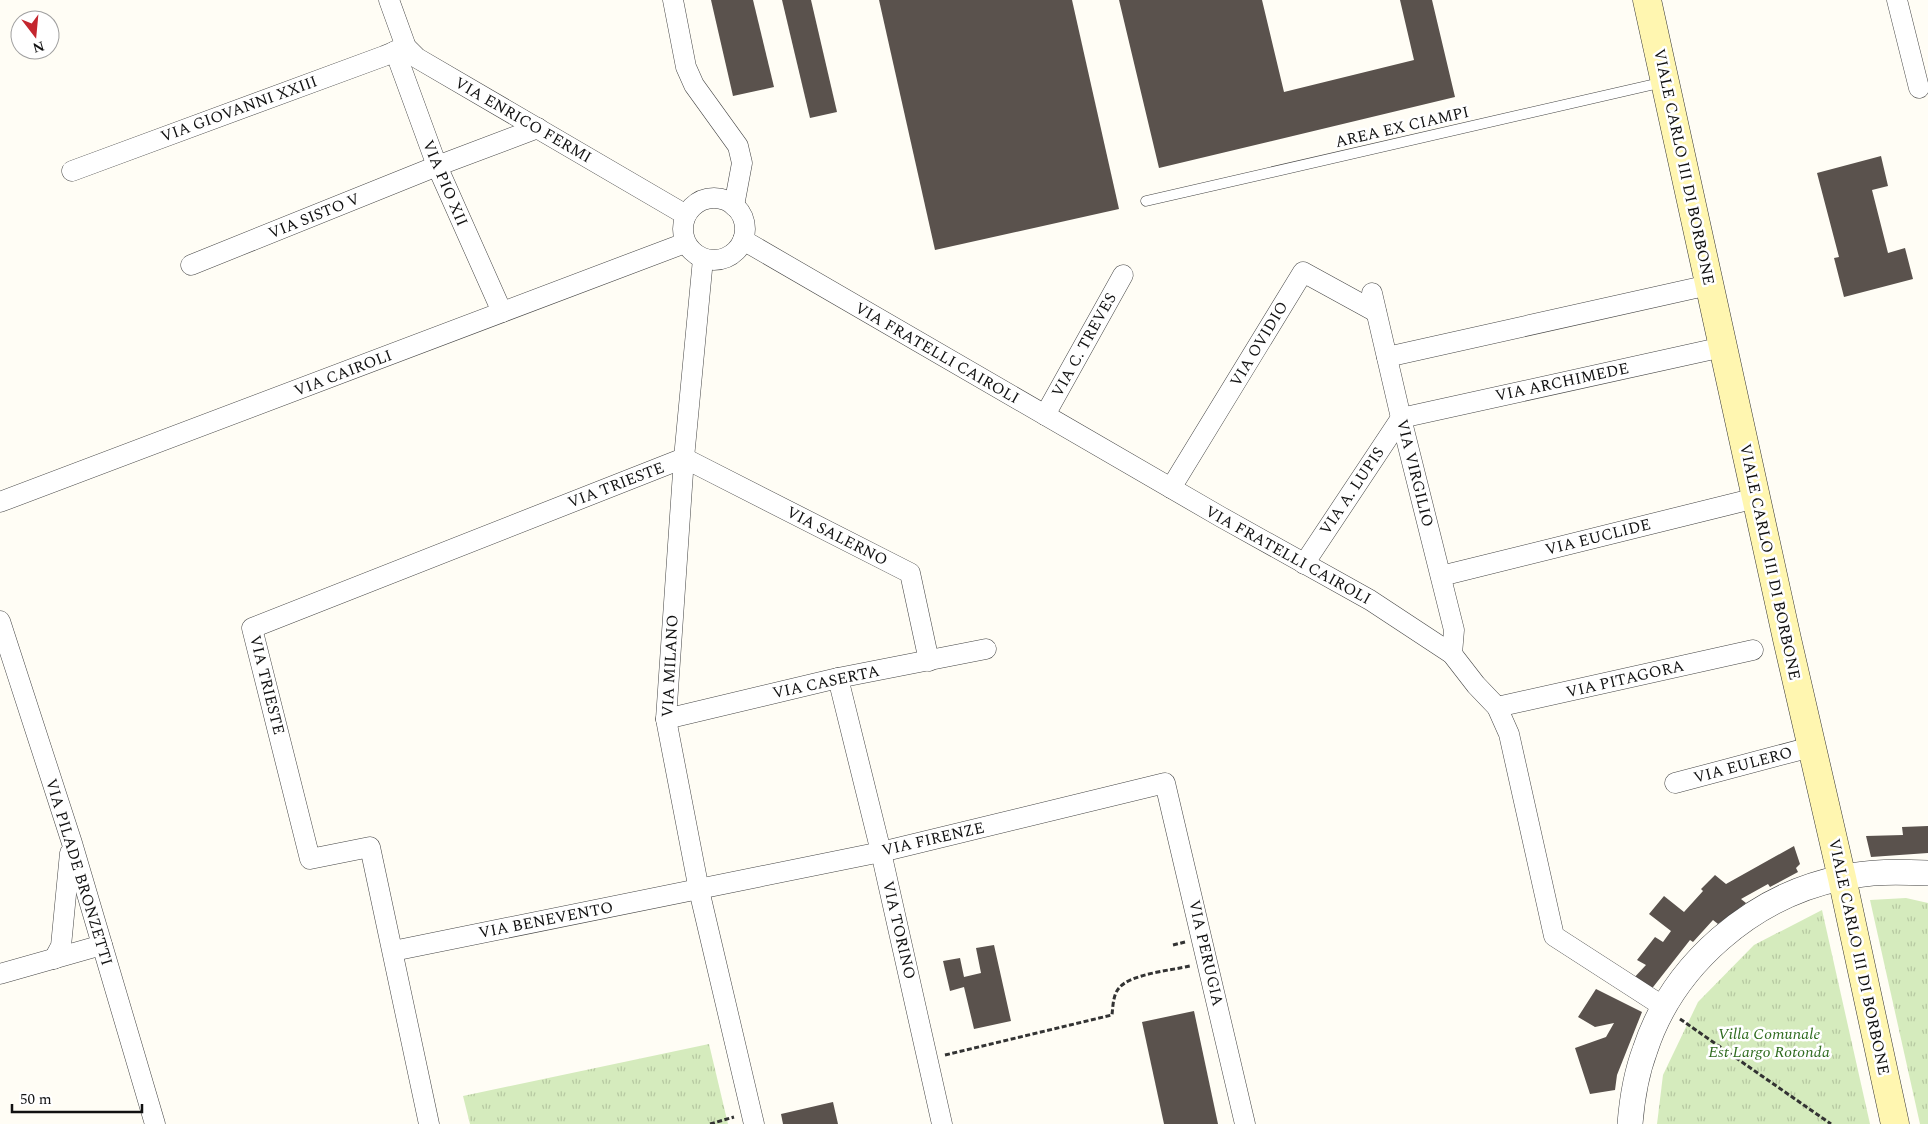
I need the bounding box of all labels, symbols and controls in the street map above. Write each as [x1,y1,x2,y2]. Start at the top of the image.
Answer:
north arrow [10,10,60,60]
text: N [30,35,47,59]
street label: VIALE CARLO III DI BORBONE [1647,47,1721,287]
street label: VIA GIOVANNI XXIII [157,69,321,149]
street label: VIA ENRICO FERMI [450,71,596,169]
street label: AREA EX CIAMPI [1333,100,1471,154]
street label: VIA PIO XII [416,136,474,230]
street label: VIA SISTO V [265,187,364,245]
street label: VIA C. TREVES [1045,288,1123,402]
street label: VIA FRATELLI CAIROLI [850,296,1024,410]
street label: VIA OVIDIO [1224,297,1294,391]
street label: VIA CAIROLI [290,343,396,403]
street label: VIA ARCHIMEDE [1493,356,1631,408]
street label: VIA VIRGILIO [1390,417,1440,529]
street label: VIA A. LUPIS [1314,442,1390,540]
street label: VIALE CARLO III DI BORBONE [1733,442,1807,682]
street label: VIA TRIESTE [564,456,668,514]
street label: VIA FRATELLI CAIROLI [1201,499,1375,611]
street label: VIA SALERNO [782,500,892,572]
street label: VIA EUCLIDE [1543,512,1653,562]
street label: VIA MILANO [655,614,685,718]
street label: VIA TRIESTE [243,633,291,737]
street label: VIA PITAGORA [1564,654,1686,704]
street label: VIA CASERTA [770,659,882,705]
street label: VIA EULERO [1691,740,1795,790]
street label: VIA PILADE BRONZETTI [39,775,119,969]
street label: VIA FIRENZE [879,816,987,862]
street label: VIALE CARLO III DI BORBONE [1822,837,1896,1077]
street label: VIA TORINO [876,878,922,982]
street label: VIA BENEVENTO [477,895,615,945]
street label: VIA PERUGIA [1182,898,1230,1008]
park label: Villa Comunale Est Largo Rotonda [1708,1022,1830,1064]
scale bar [12,1082,142,1114]
text: 50 m [20,1088,52,1111]

